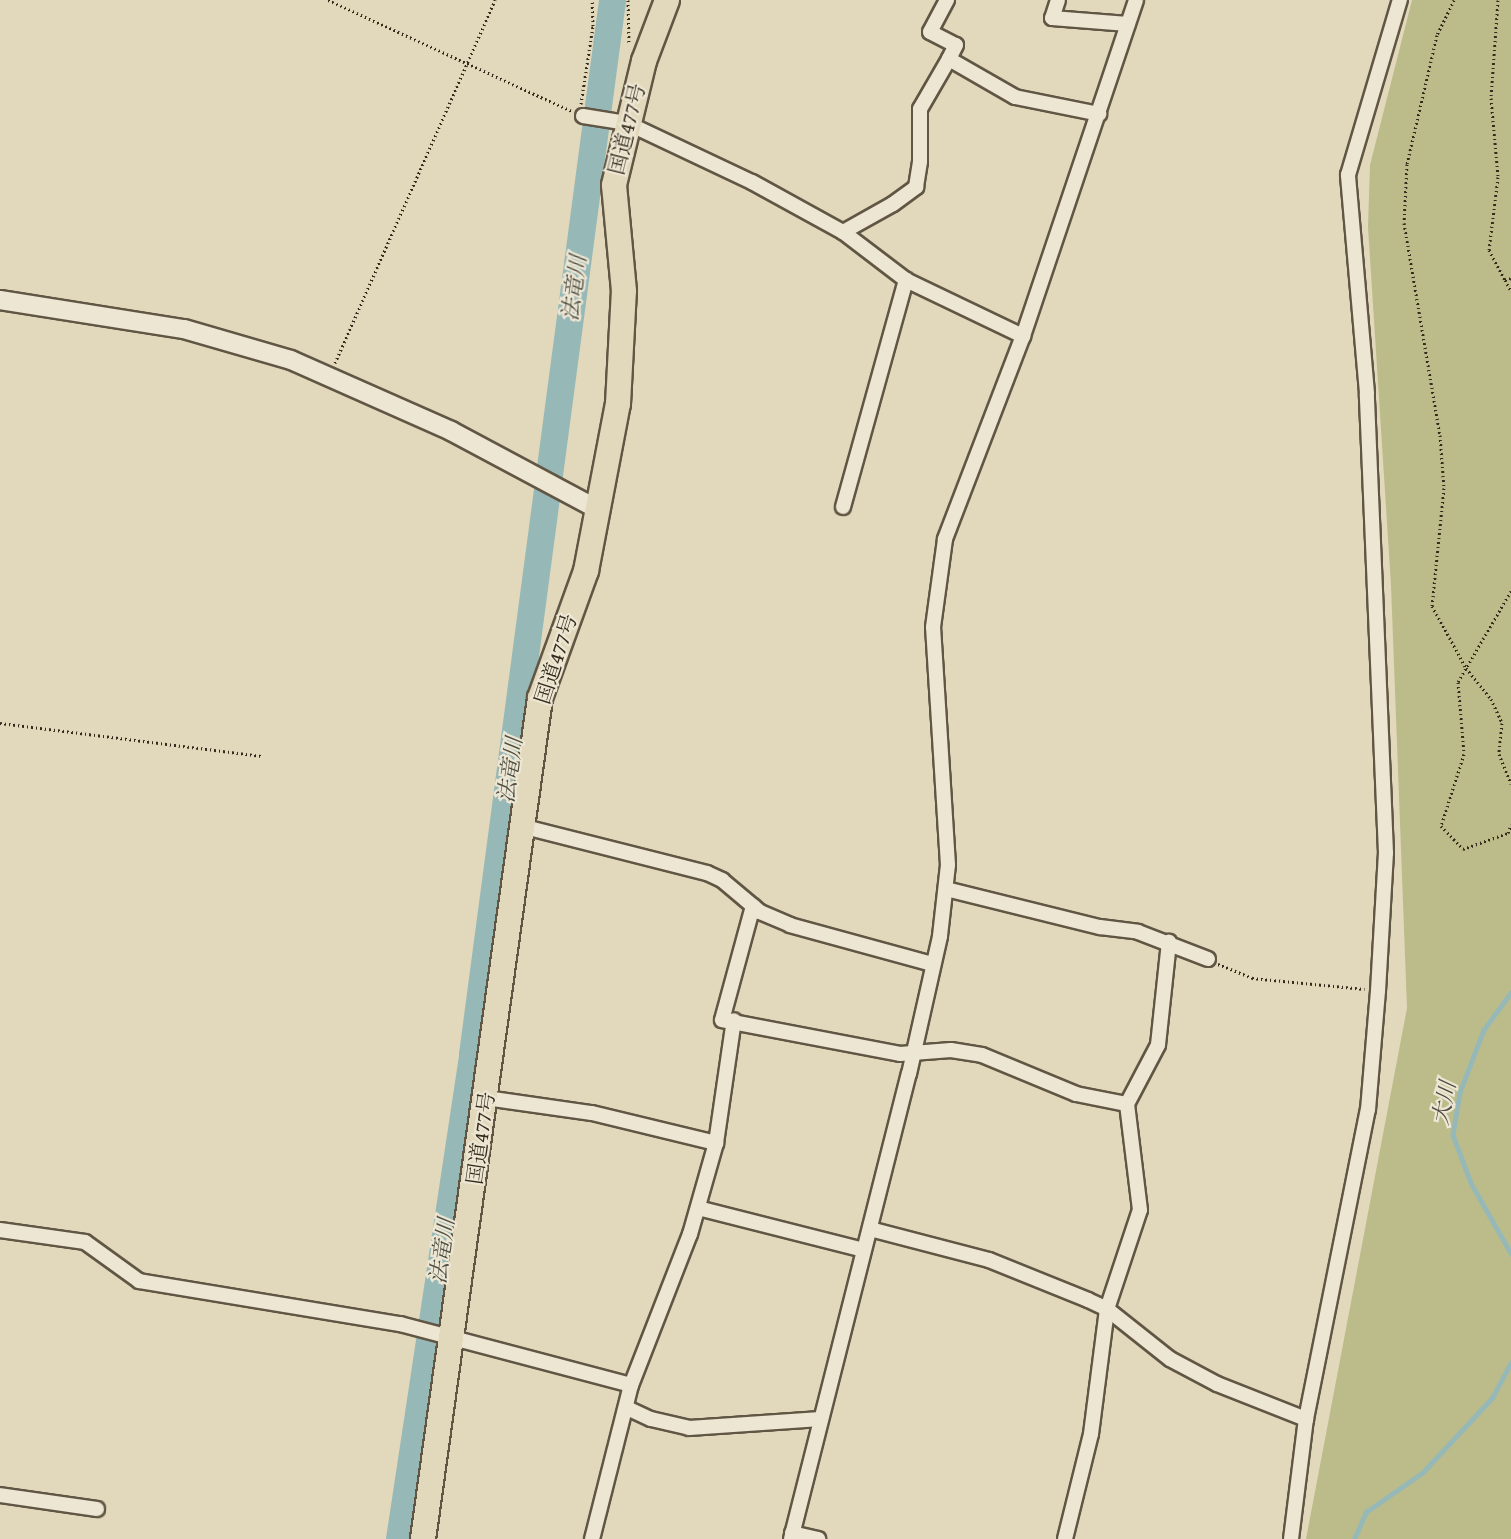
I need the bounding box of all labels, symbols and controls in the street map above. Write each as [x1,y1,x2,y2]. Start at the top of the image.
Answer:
street label: 国道477号 [603,81,651,177]
water label: 法竜川 [556,253,592,323]
street label: 国道477号 [530,611,582,707]
water label: 法竜川 [492,735,528,805]
water label: 大川 [1427,1079,1461,1127]
street label: 国道477号 [462,1090,500,1186]
water label: 法竜川 [424,1216,460,1286]

